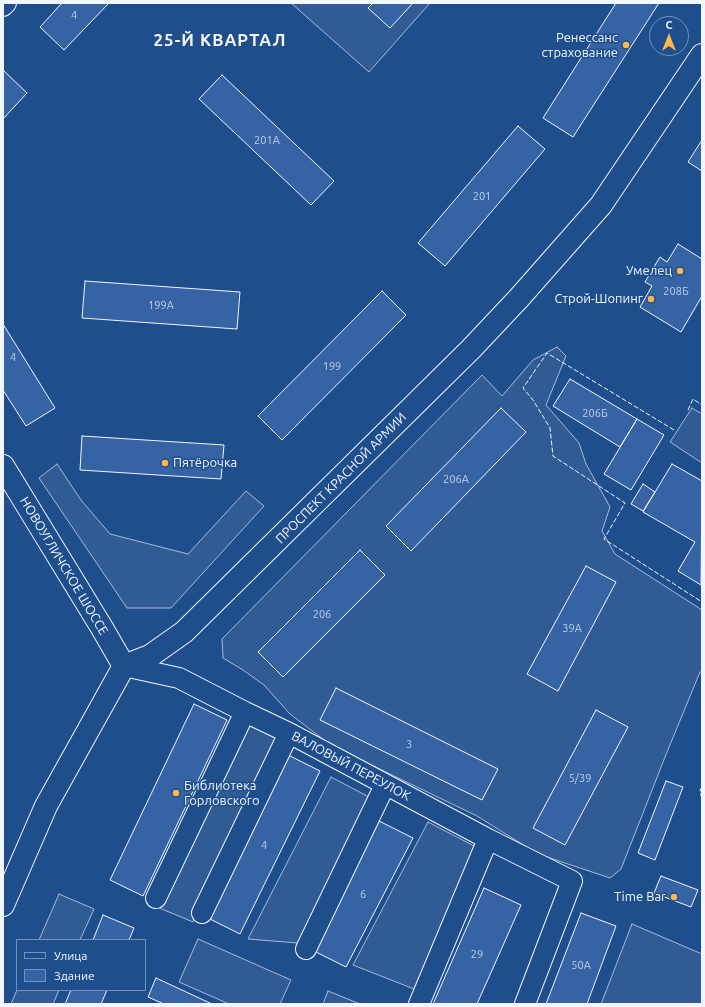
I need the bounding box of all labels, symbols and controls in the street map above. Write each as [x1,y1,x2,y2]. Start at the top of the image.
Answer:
house number: 4 [71,8,77,22]
north arrow [649,16,689,56]
text: С [665,19,673,31]
district label: 25-Й КВАРТАЛ [153,30,287,50]
place label: Ренессанс страхование [541,30,618,61]
marker: Ренессанс страхование [621,40,631,50]
house number: 201А [254,133,280,147]
house number: 201 [473,189,491,203]
place label: Умелец [626,263,672,279]
marker: Умелец [675,266,685,276]
house number: 208Б [663,284,689,298]
place label: Строй-Шопинг [555,291,643,307]
marker: Строй-Шопинг [646,294,656,304]
house number: 199А [148,298,174,312]
house number: 4 [10,350,16,364]
house number: 199 [323,359,341,373]
house number: 206Б [582,406,608,420]
street label: ПРОСПЕКТ КРАСНОЙ АРМИИ [272,409,410,547]
place label: Пятёрочка [173,455,237,471]
marker: Пятёрочка [160,458,170,468]
house number: 206А [443,472,469,486]
street label: НОВОУГЛИЧСКОЕ ШОССЕ [17,494,111,638]
house number: 206 [313,607,331,621]
house number: 39А [562,621,582,635]
street label: ВАЛОВЫЙ ПЕРЕУЛОК [289,728,413,804]
house number: 3 [406,737,412,751]
house number: 5/39 [569,771,591,785]
place label: Библиотека Горловского [184,778,260,809]
marker: Библиотека Горловского [171,788,181,798]
house number: 4 [261,838,267,852]
house number: 6 [360,887,366,901]
place label: Time Bar [614,889,666,905]
marker: Time Bar [669,892,679,902]
legend [16,939,146,991]
house number: 29 [471,947,483,961]
text: Улица [54,949,87,962]
house number: 50А [571,958,591,972]
text: Здание [54,969,95,982]

